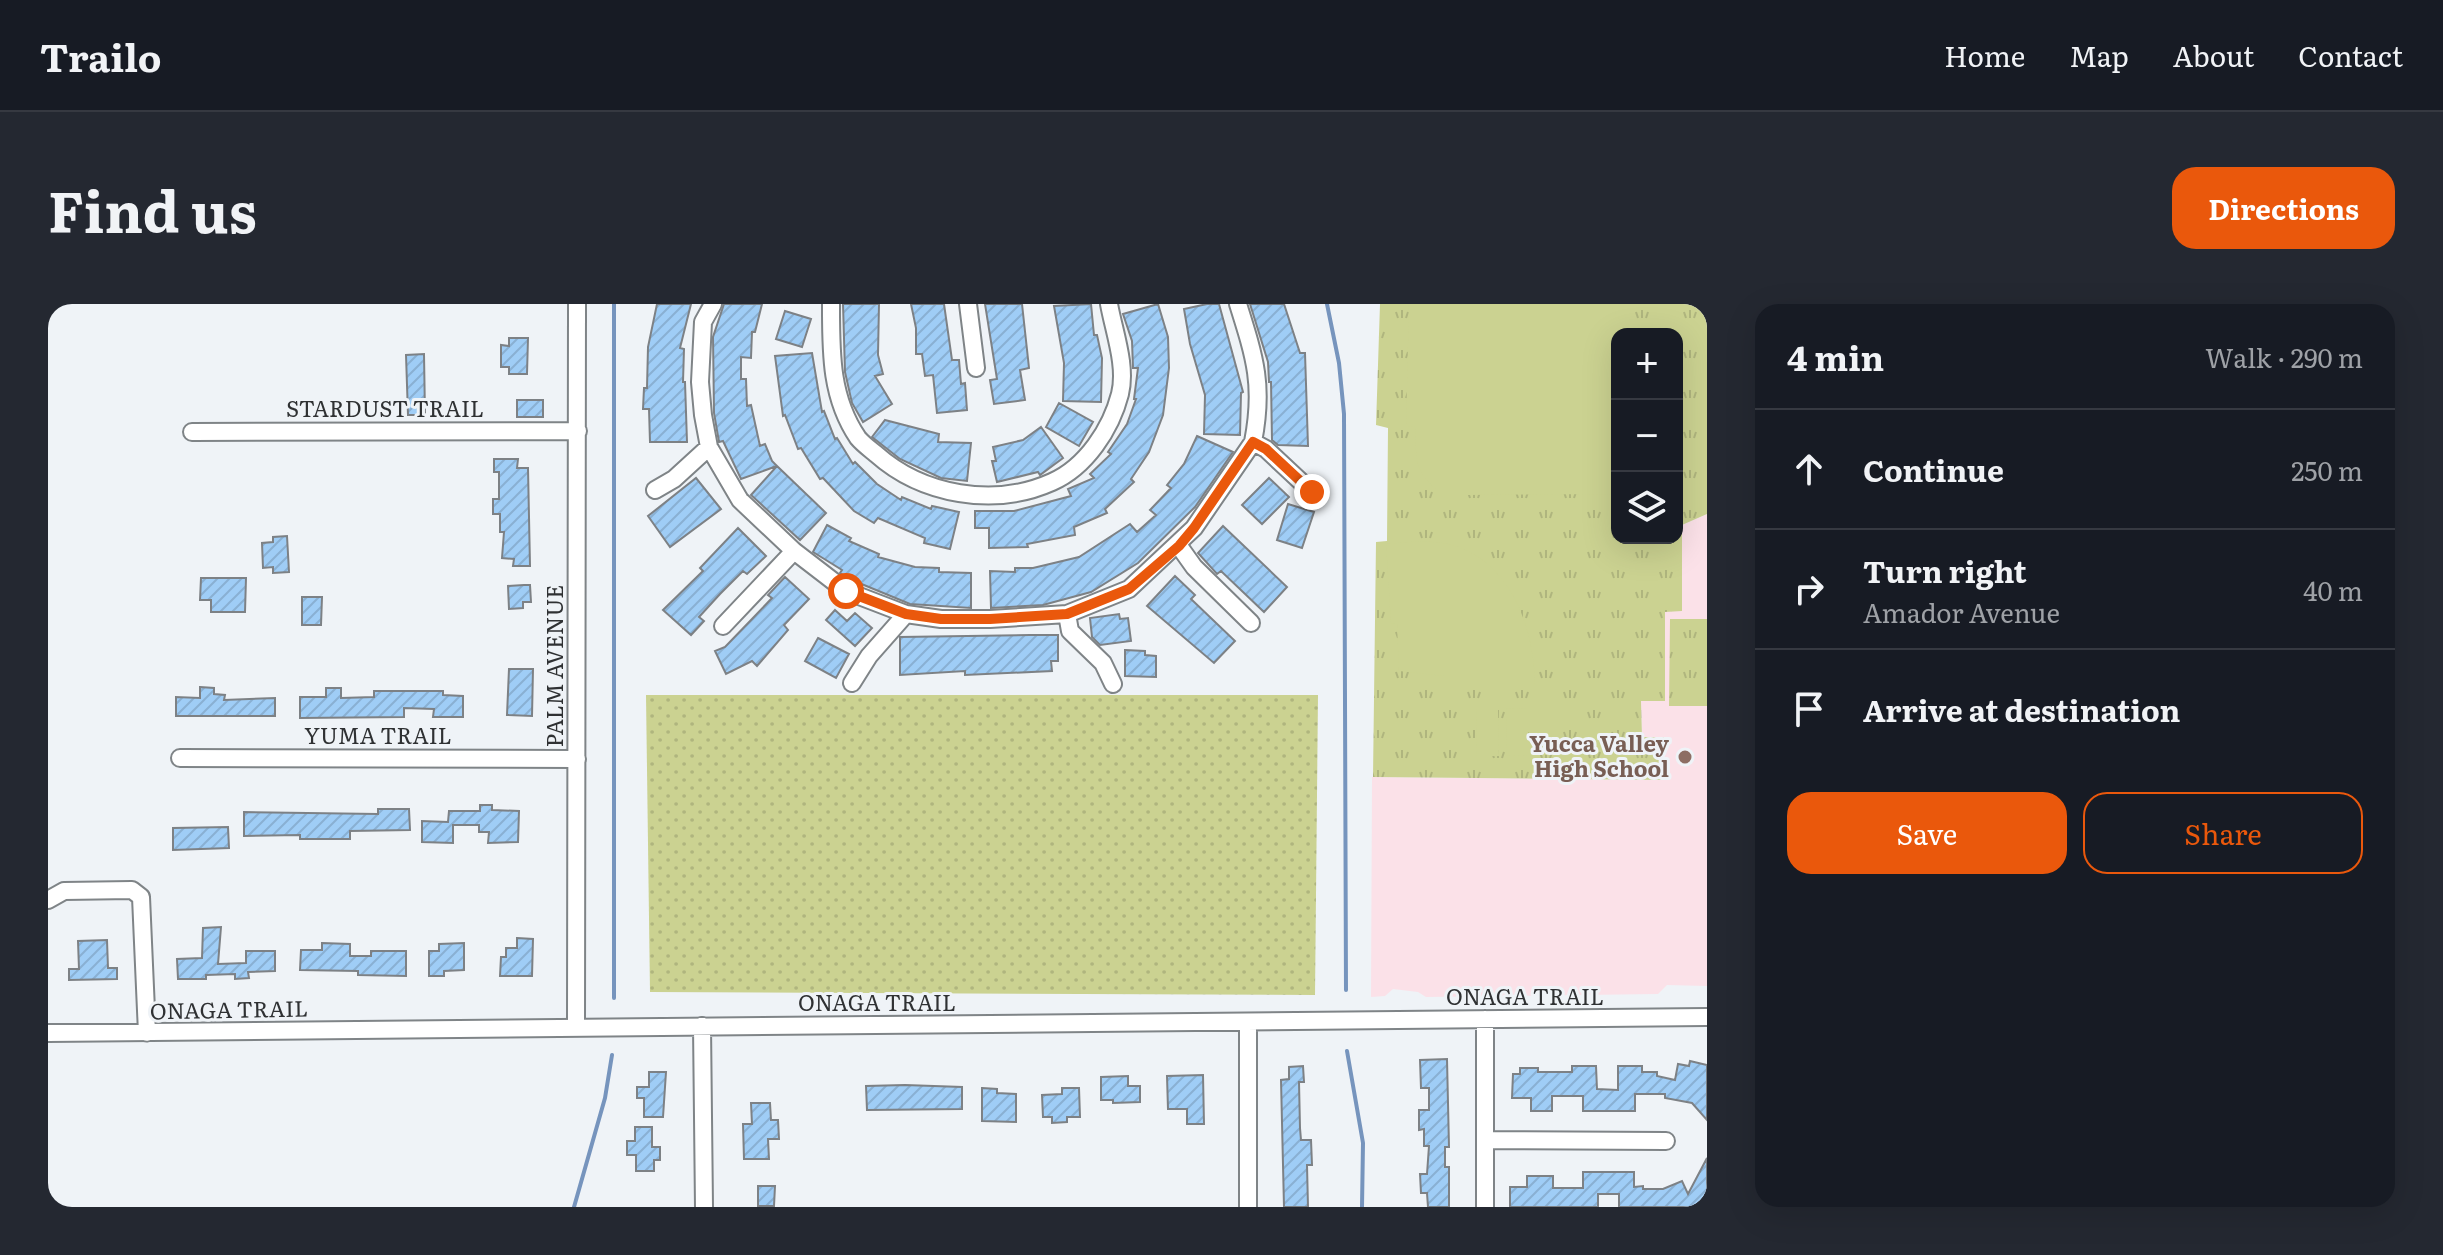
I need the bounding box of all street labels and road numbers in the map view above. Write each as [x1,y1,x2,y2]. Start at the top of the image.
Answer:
street label: STARDUST TRAIL [286,391,484,424]
street label: PALM AVENUE [537,585,570,747]
street label: YUMA TRAIL [304,718,452,751]
street label: ONAGA TRAIL [1446,979,1604,1012]
street label: ONAGA TRAIL [798,985,956,1018]
street label: ONAGA TRAIL [150,991,308,1026]

